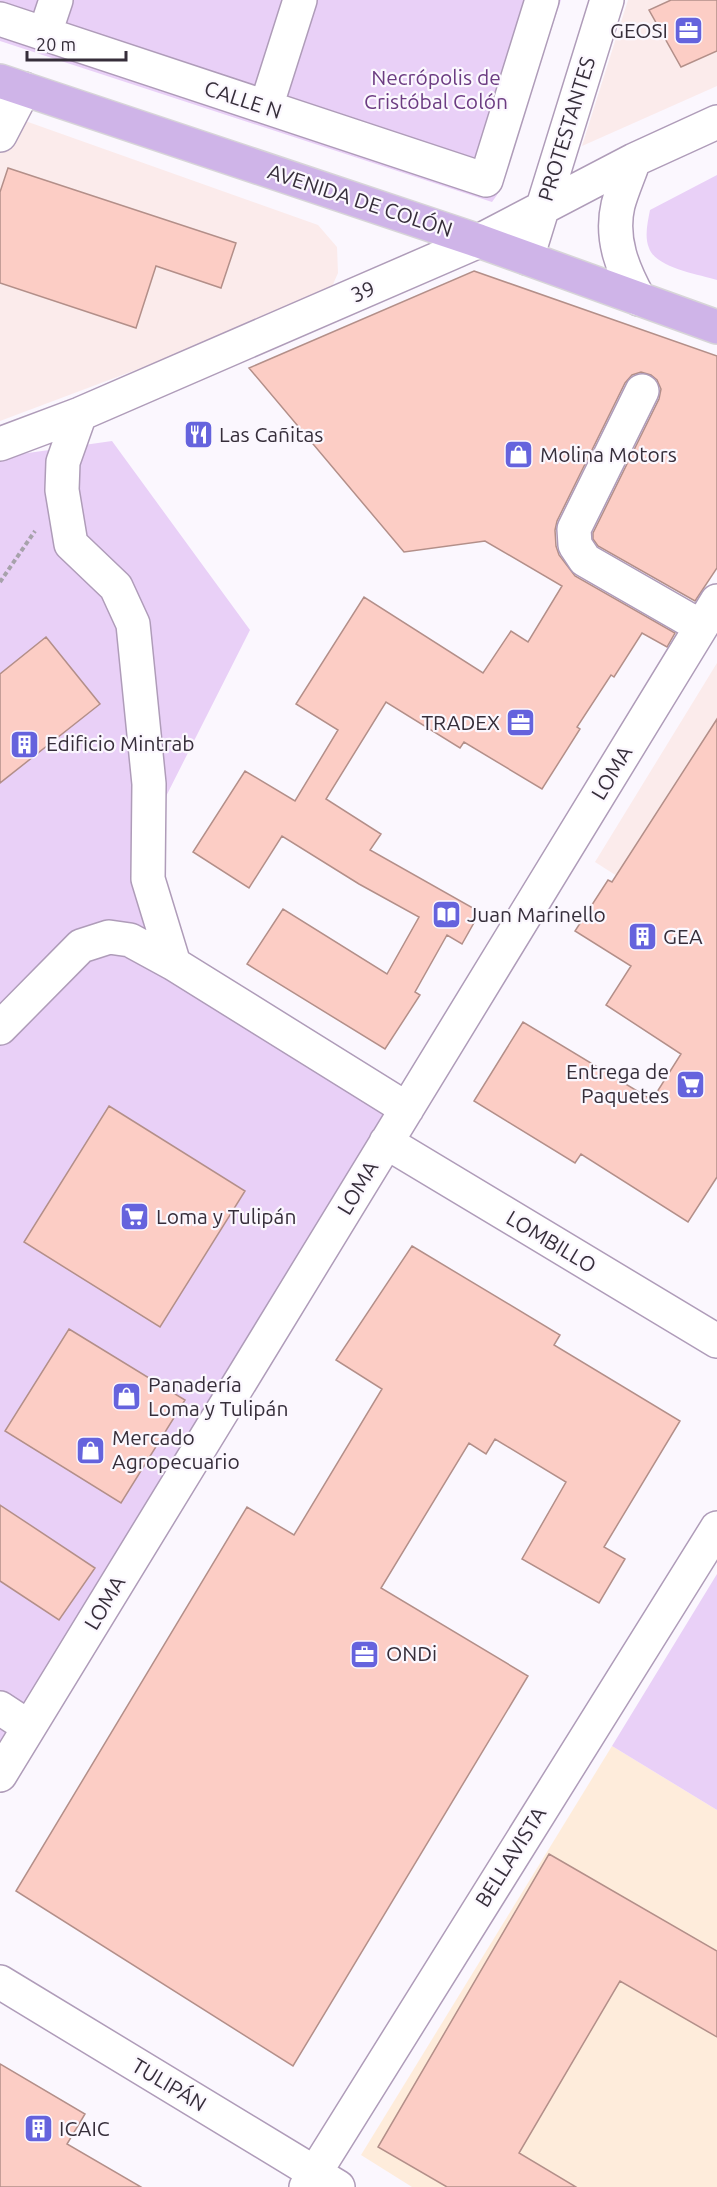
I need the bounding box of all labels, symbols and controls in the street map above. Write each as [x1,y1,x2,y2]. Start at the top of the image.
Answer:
office icon: GEOSI [673,15,705,47]
place label: GEOSI [610,18,668,42]
scale bar [27,24,126,62]
text: 20 m [36,34,76,54]
street label: PROTESTANTES [533,54,599,204]
park label: Necrópolis de Cristóbal Colón [364,65,508,113]
street label: CALLE N [202,75,285,123]
street label: AVENIDA DE COLÓN [265,159,456,241]
street label: 39 [347,275,378,307]
restaurant icon: Las Cañitas [182,419,214,451]
place label: Las Cañitas [219,422,323,446]
shop icon: Molina Motors [503,439,535,471]
place label: Molina Motors [540,442,677,466]
office icon: TRADEX [505,707,537,739]
place label: TRADEX [421,710,500,734]
building icon: Edificio Mintrab [9,728,41,760]
place label: Edificio Mintrab [46,731,195,755]
street label: LOMA [586,741,637,804]
library icon: Juan Marinello [430,899,462,931]
place label: Juan Marinello [467,902,606,926]
building icon: GEA [626,921,658,953]
place label: GEA [663,924,703,948]
place label: Entrega de Paquetes [566,1059,669,1107]
supermarket icon: Entrega de Paquetes [674,1068,706,1100]
street label: LOMA [332,1156,383,1219]
supermarket icon: Loma y Tulipán [119,1201,151,1233]
place label: Loma y Tulipán [156,1204,296,1228]
street label: LOMBILLO [502,1205,601,1277]
place label: Panadería Loma y Tulipán [148,1372,288,1420]
shop icon: Panadería Loma y Tulipán [111,1381,143,1413]
place label: Mercado Agropecuario [112,1425,240,1473]
shop icon: Mercado Agropecuario [75,1434,107,1466]
street label: LOMA [79,1571,130,1634]
office icon: ONDi [349,1638,381,1670]
place label: ONDi [386,1641,437,1665]
street label: BELLAVISTA [470,1802,551,1911]
street label: TULIPÁN [128,2053,211,2116]
building icon: ICAIC [22,2113,54,2145]
place label: ICAIC [59,2116,110,2140]

